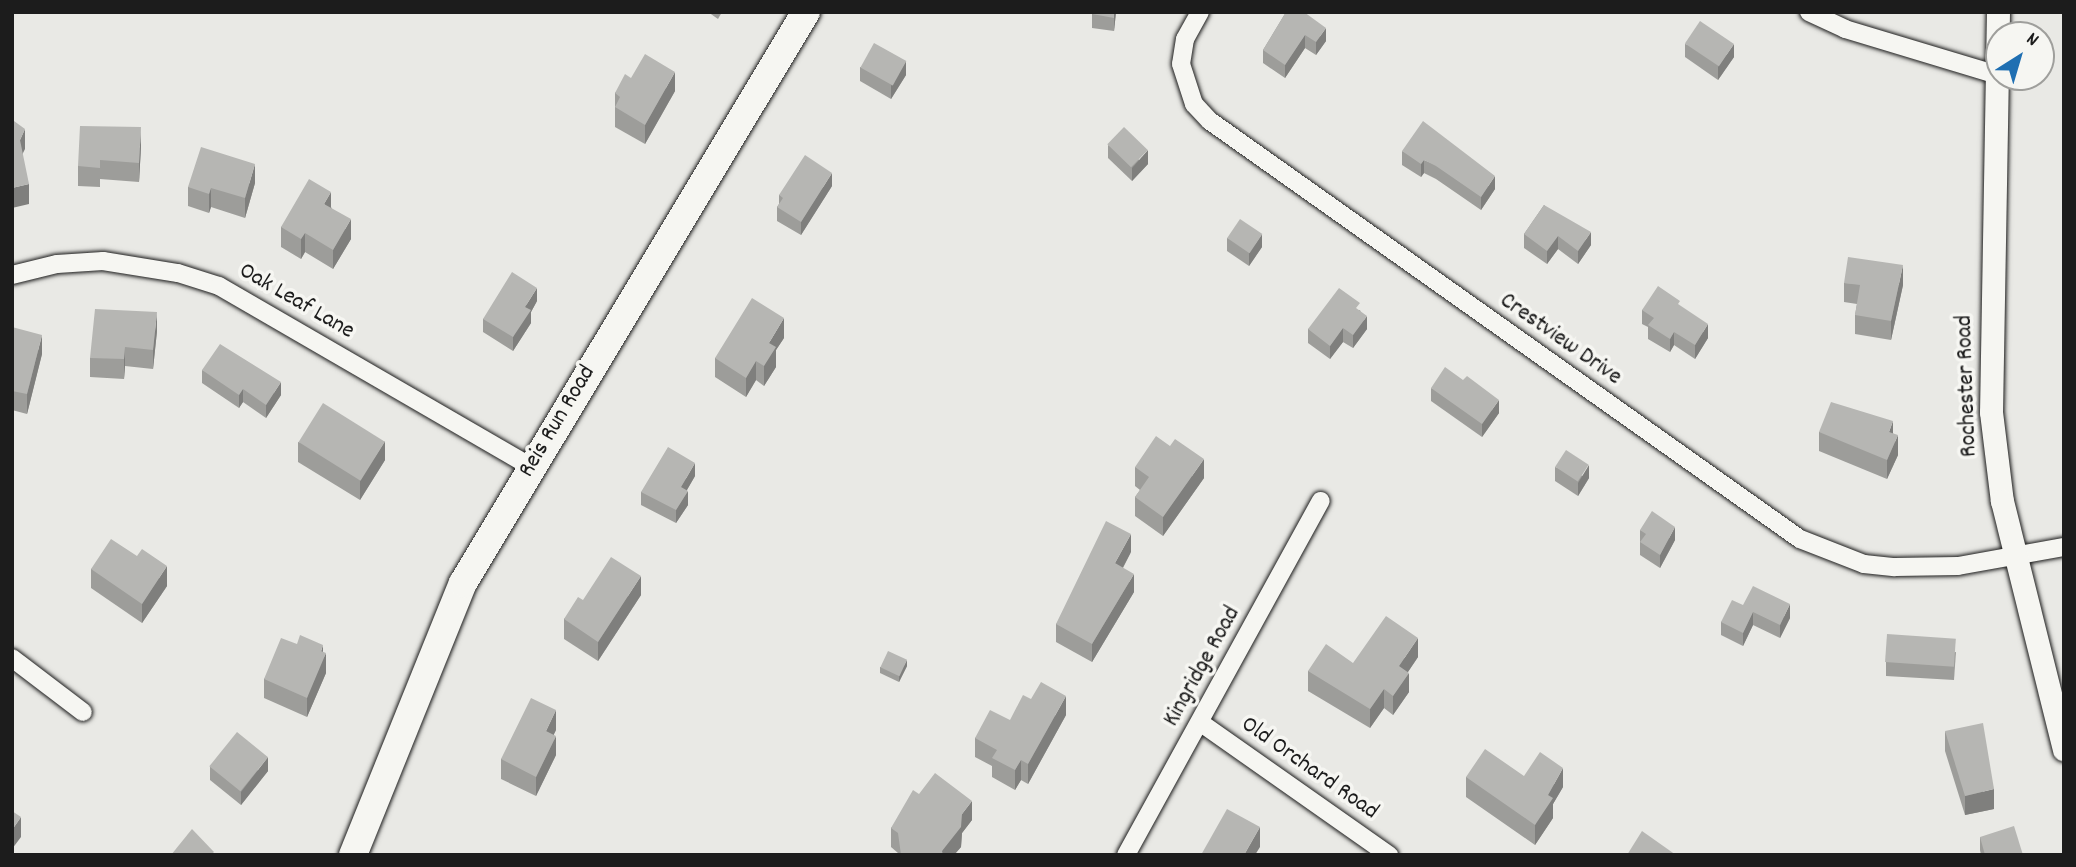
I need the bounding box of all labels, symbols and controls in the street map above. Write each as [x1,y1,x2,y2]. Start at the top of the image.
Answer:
north arrow [1985,21,2055,91]
text: N [2020,27,2044,54]
street label: Oak Leaf Lane [233,257,359,347]
street label: Crestview Drive [1493,287,1627,393]
street label: Rochester Road [1951,314,1985,458]
street label: Reis Run Road [513,361,603,483]
street label: Kingridge Road [1158,602,1248,732]
street label: Old Orchard Road [1235,711,1383,827]

